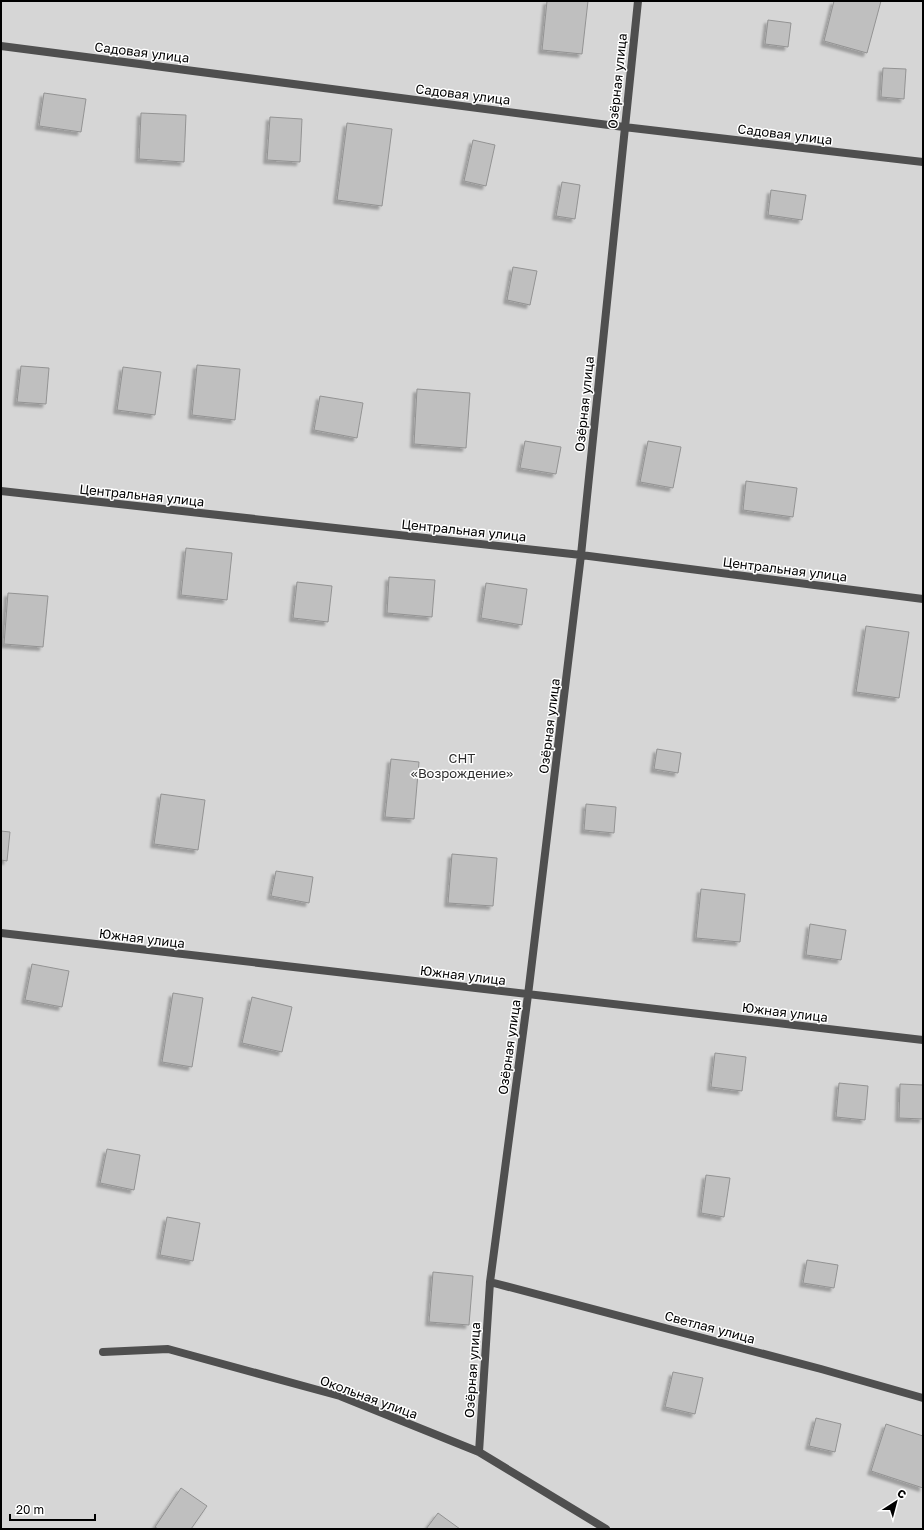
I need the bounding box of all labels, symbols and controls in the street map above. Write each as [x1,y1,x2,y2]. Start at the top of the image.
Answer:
street label: Озёрная улица [604,32,630,130]
street label: Садовая улица [94,38,190,66]
street label: Садовая улица [415,80,511,108]
street label: Садовая улица [737,120,833,148]
street label: Озёрная улица [571,355,597,453]
street label: Центральная улица [79,480,205,510]
street label: Центральная улица [401,515,527,545]
street label: Центральная улица [722,553,848,585]
street label: Озёрная улица [535,677,563,775]
park label: СНТ «Возрождение» [411,750,513,781]
street label: Южная улица [98,925,186,951]
street label: Южная улица [419,962,507,988]
street label: Озёрная улица [494,998,524,1096]
street label: Южная улица [741,999,829,1025]
street label: Светлая улица [663,1307,757,1347]
street label: Озёрная улица [461,1322,483,1418]
street label: Окольная улица [318,1372,420,1422]
north arrow [876,1482,916,1522]
text: С [895,1486,909,1501]
scale bar [10,1496,95,1522]
text: 20 m [16,1502,44,1517]

